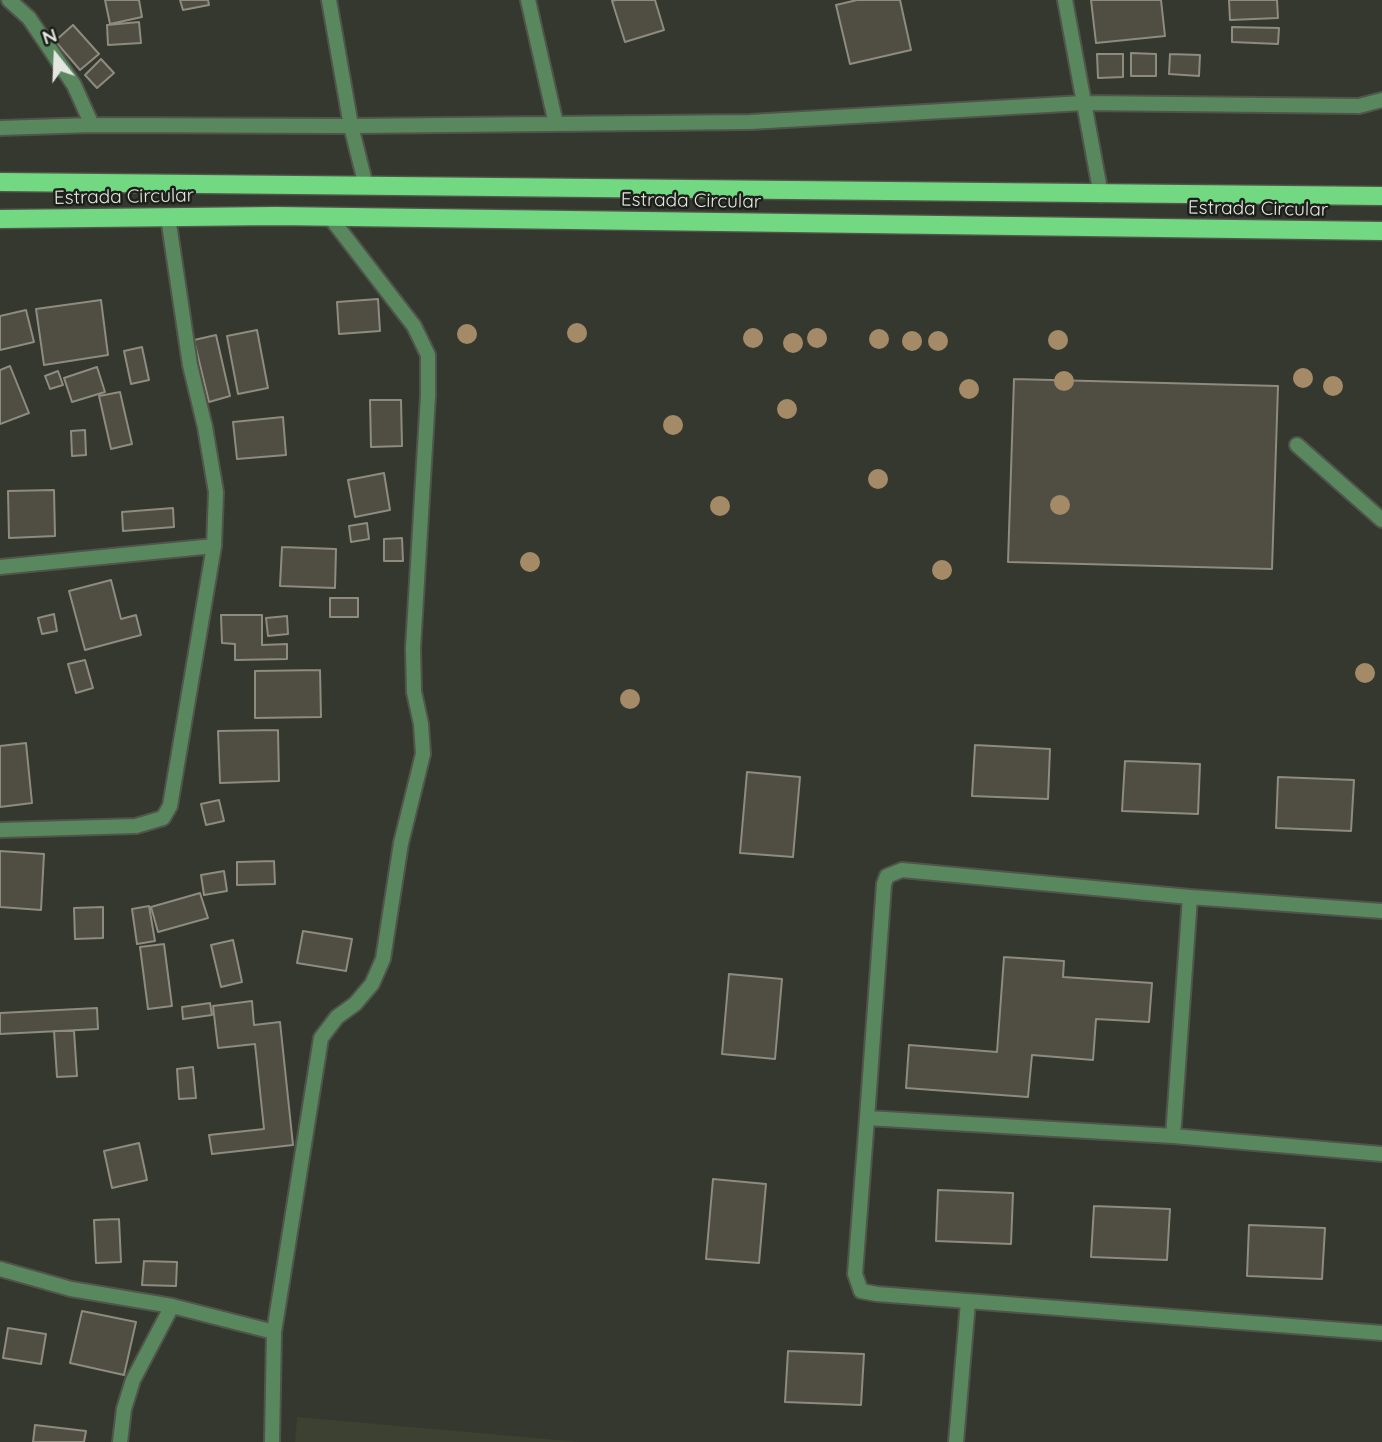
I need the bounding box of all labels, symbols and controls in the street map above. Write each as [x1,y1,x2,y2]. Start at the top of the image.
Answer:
north arrow [21,21,91,91]
text: N [39,22,60,50]
street label: Estrada Circular [54,184,194,210]
street label: Estrada Circular [621,188,761,214]
street label: Estrada Circular [1188,196,1328,222]

